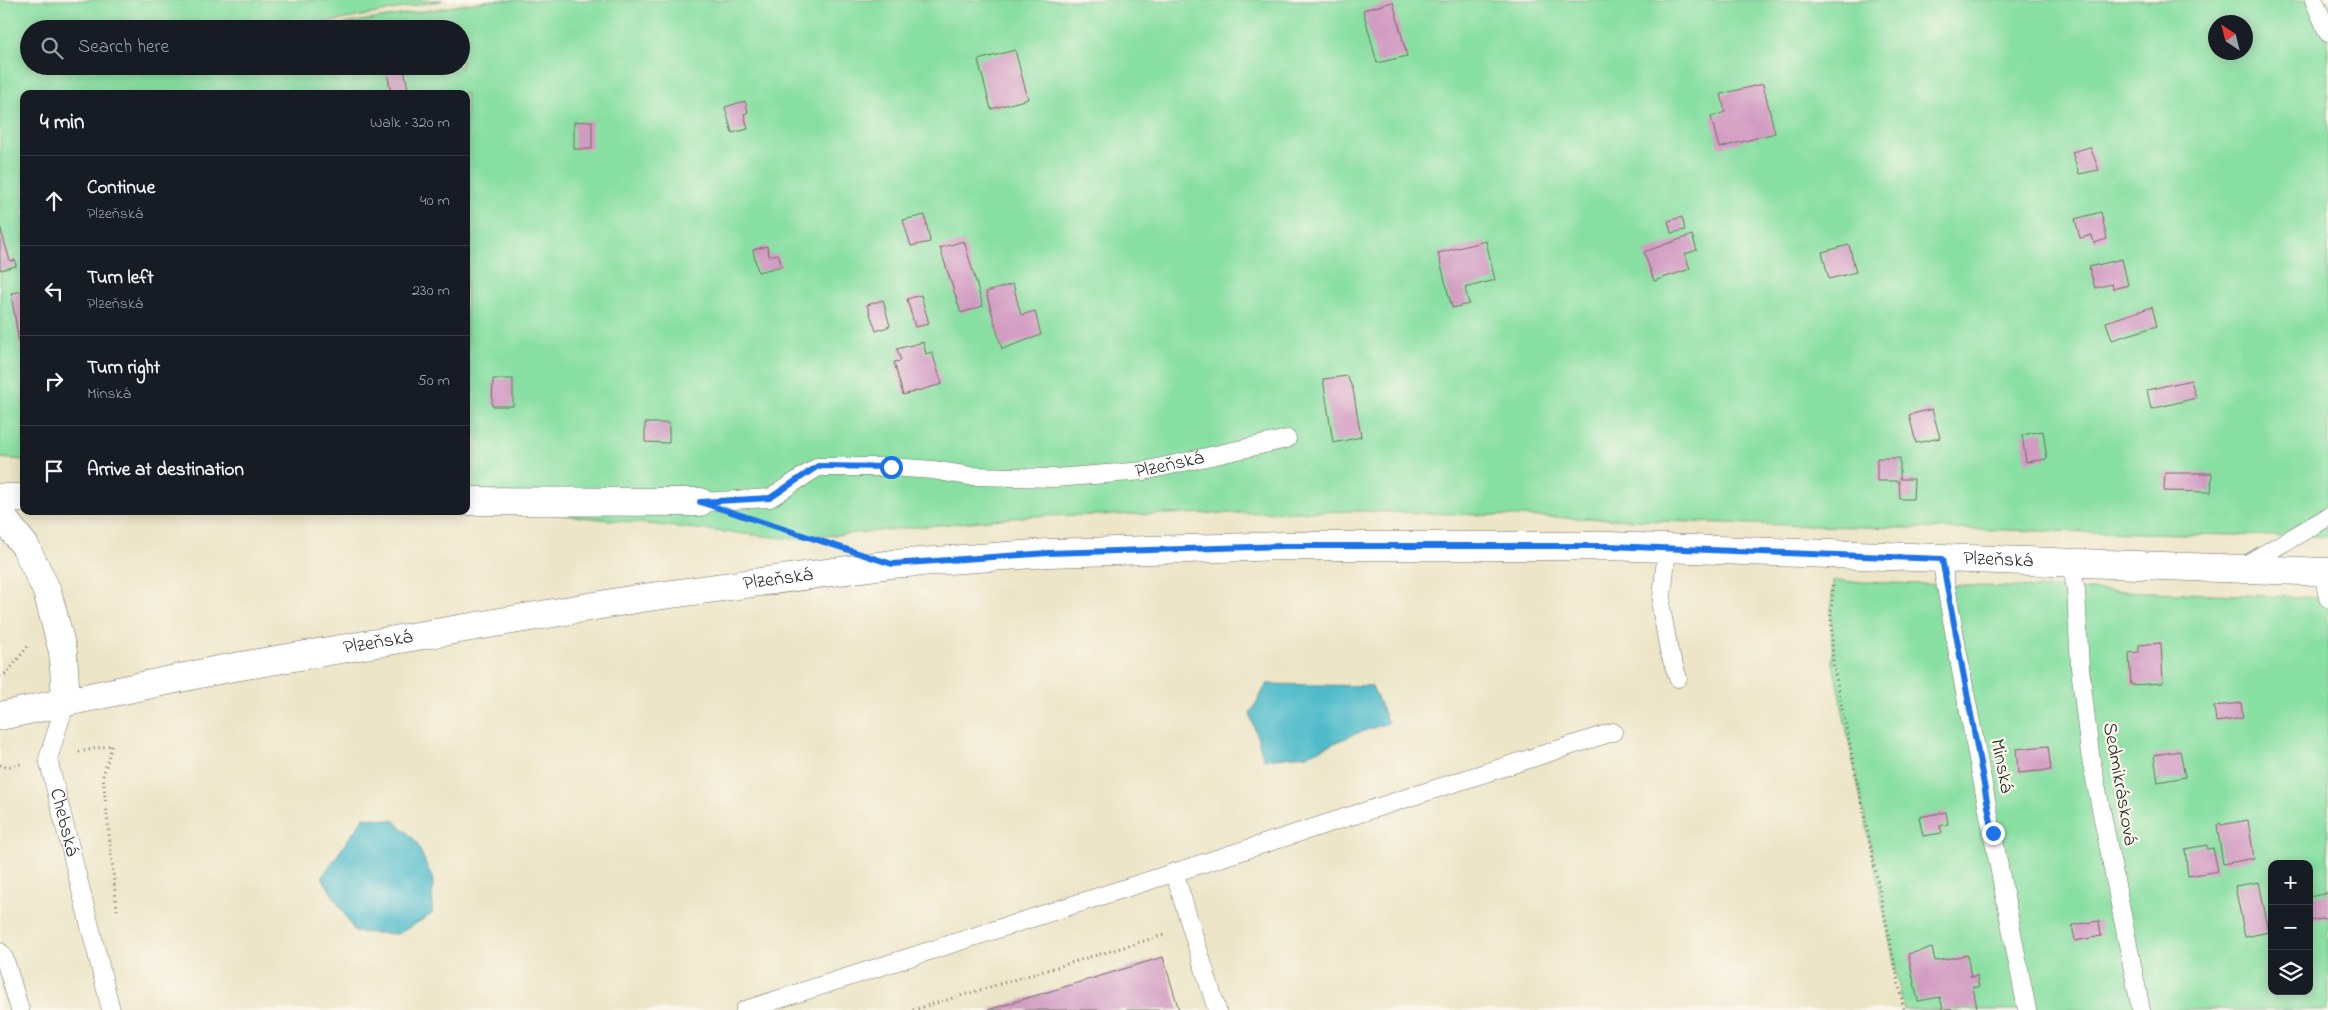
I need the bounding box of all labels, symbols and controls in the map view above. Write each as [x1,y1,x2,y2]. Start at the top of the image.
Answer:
north arrow [2208,15,2253,60]
search box [20,20,470,75]
icon: search [38,34,66,62]
text: Search here [78,34,169,61]
text: 4 min [40,108,84,138]
text: Walk · 320 m [370,111,450,135]
text: Continue [87,175,155,202]
icon: ahead [40,187,68,215]
text: 40 m [420,189,450,213]
text: Plzeňská [87,202,143,226]
text: Turn left [87,265,154,292]
icon: left [40,277,68,305]
text: 230 m [412,279,450,303]
text: Plzeňská [87,292,143,316]
text: Turn right [87,355,160,382]
icon: right [40,367,68,395]
text: 50 m [418,369,450,393]
text: Minská [87,382,131,406]
street label: Plzeňská [1134,444,1207,486]
route start [880,456,903,479]
icon: arrive [40,457,68,485]
text: Arrive at destination [87,457,244,484]
street label: Plzeňská [1963,544,2034,576]
street label: Plzeňská [741,560,815,599]
street label: Plzeňská [341,623,415,663]
street label: Sedmikrásková [2094,720,2144,848]
street label: Minská [1982,736,2020,796]
street label: Chebská [41,785,86,859]
route end [1982,822,2005,845]
map controls [2268,860,2313,995]
button: + [2268,860,2313,905]
button: − [2268,905,2313,950]
button: layers [2268,950,2313,995]

